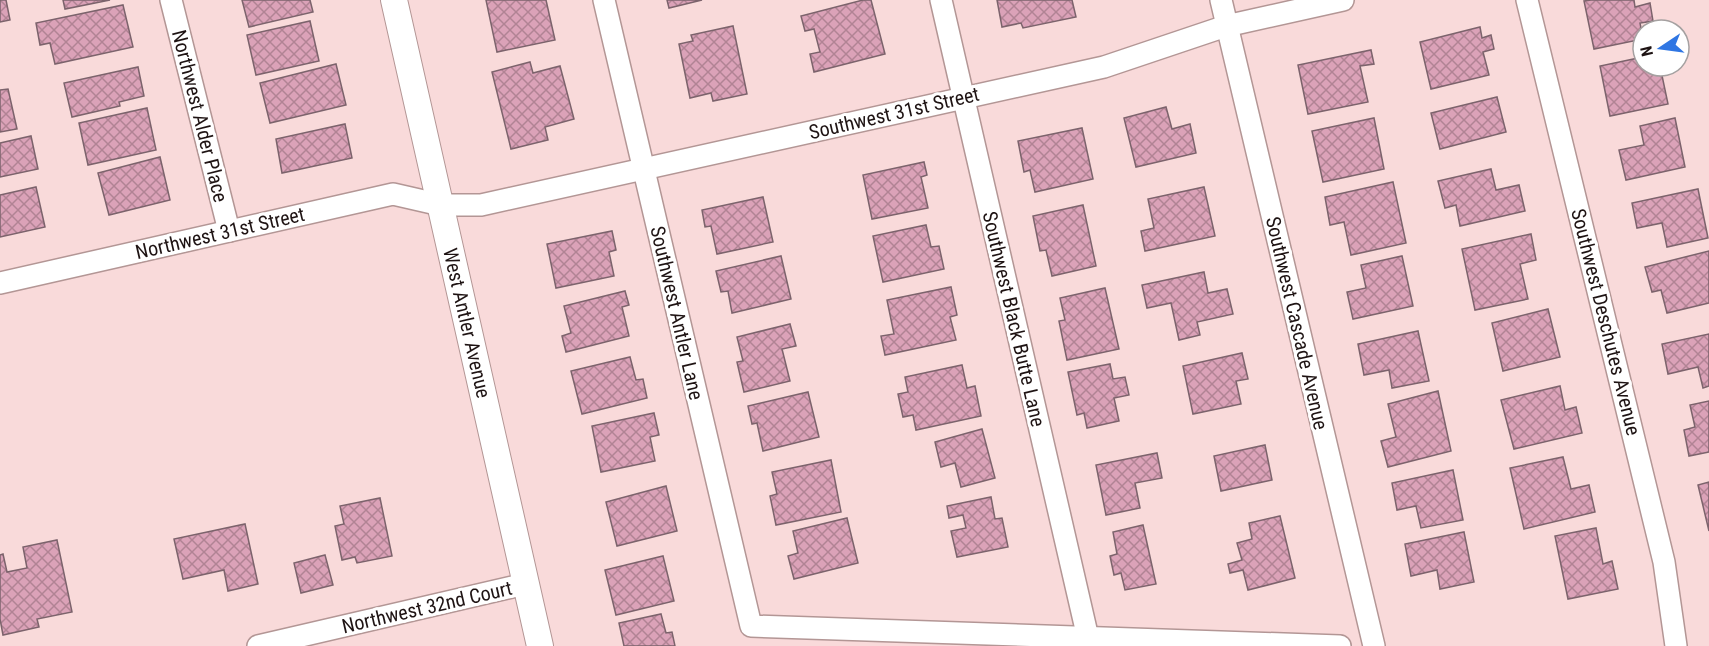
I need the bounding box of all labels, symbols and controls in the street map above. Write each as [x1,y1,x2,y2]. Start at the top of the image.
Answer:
north arrow [1631,18,1691,78]
street label: Northwest Alder Place [167,27,233,205]
text: N [1637,44,1657,58]
street label: Southwest 31st Street [807,82,981,144]
street label: Northwest 31st Street [133,202,307,264]
street label: Southwest Deschutes Avenue [1566,206,1646,438]
street label: Southwest Black Butte Lane [978,209,1050,429]
street label: Southwest Cascade Avenue [1261,214,1333,432]
street label: Southwest Antler Lane [645,224,709,402]
street label: West Antler Avenue [438,246,496,400]
street label: Northwest 32nd Court [339,576,515,638]

